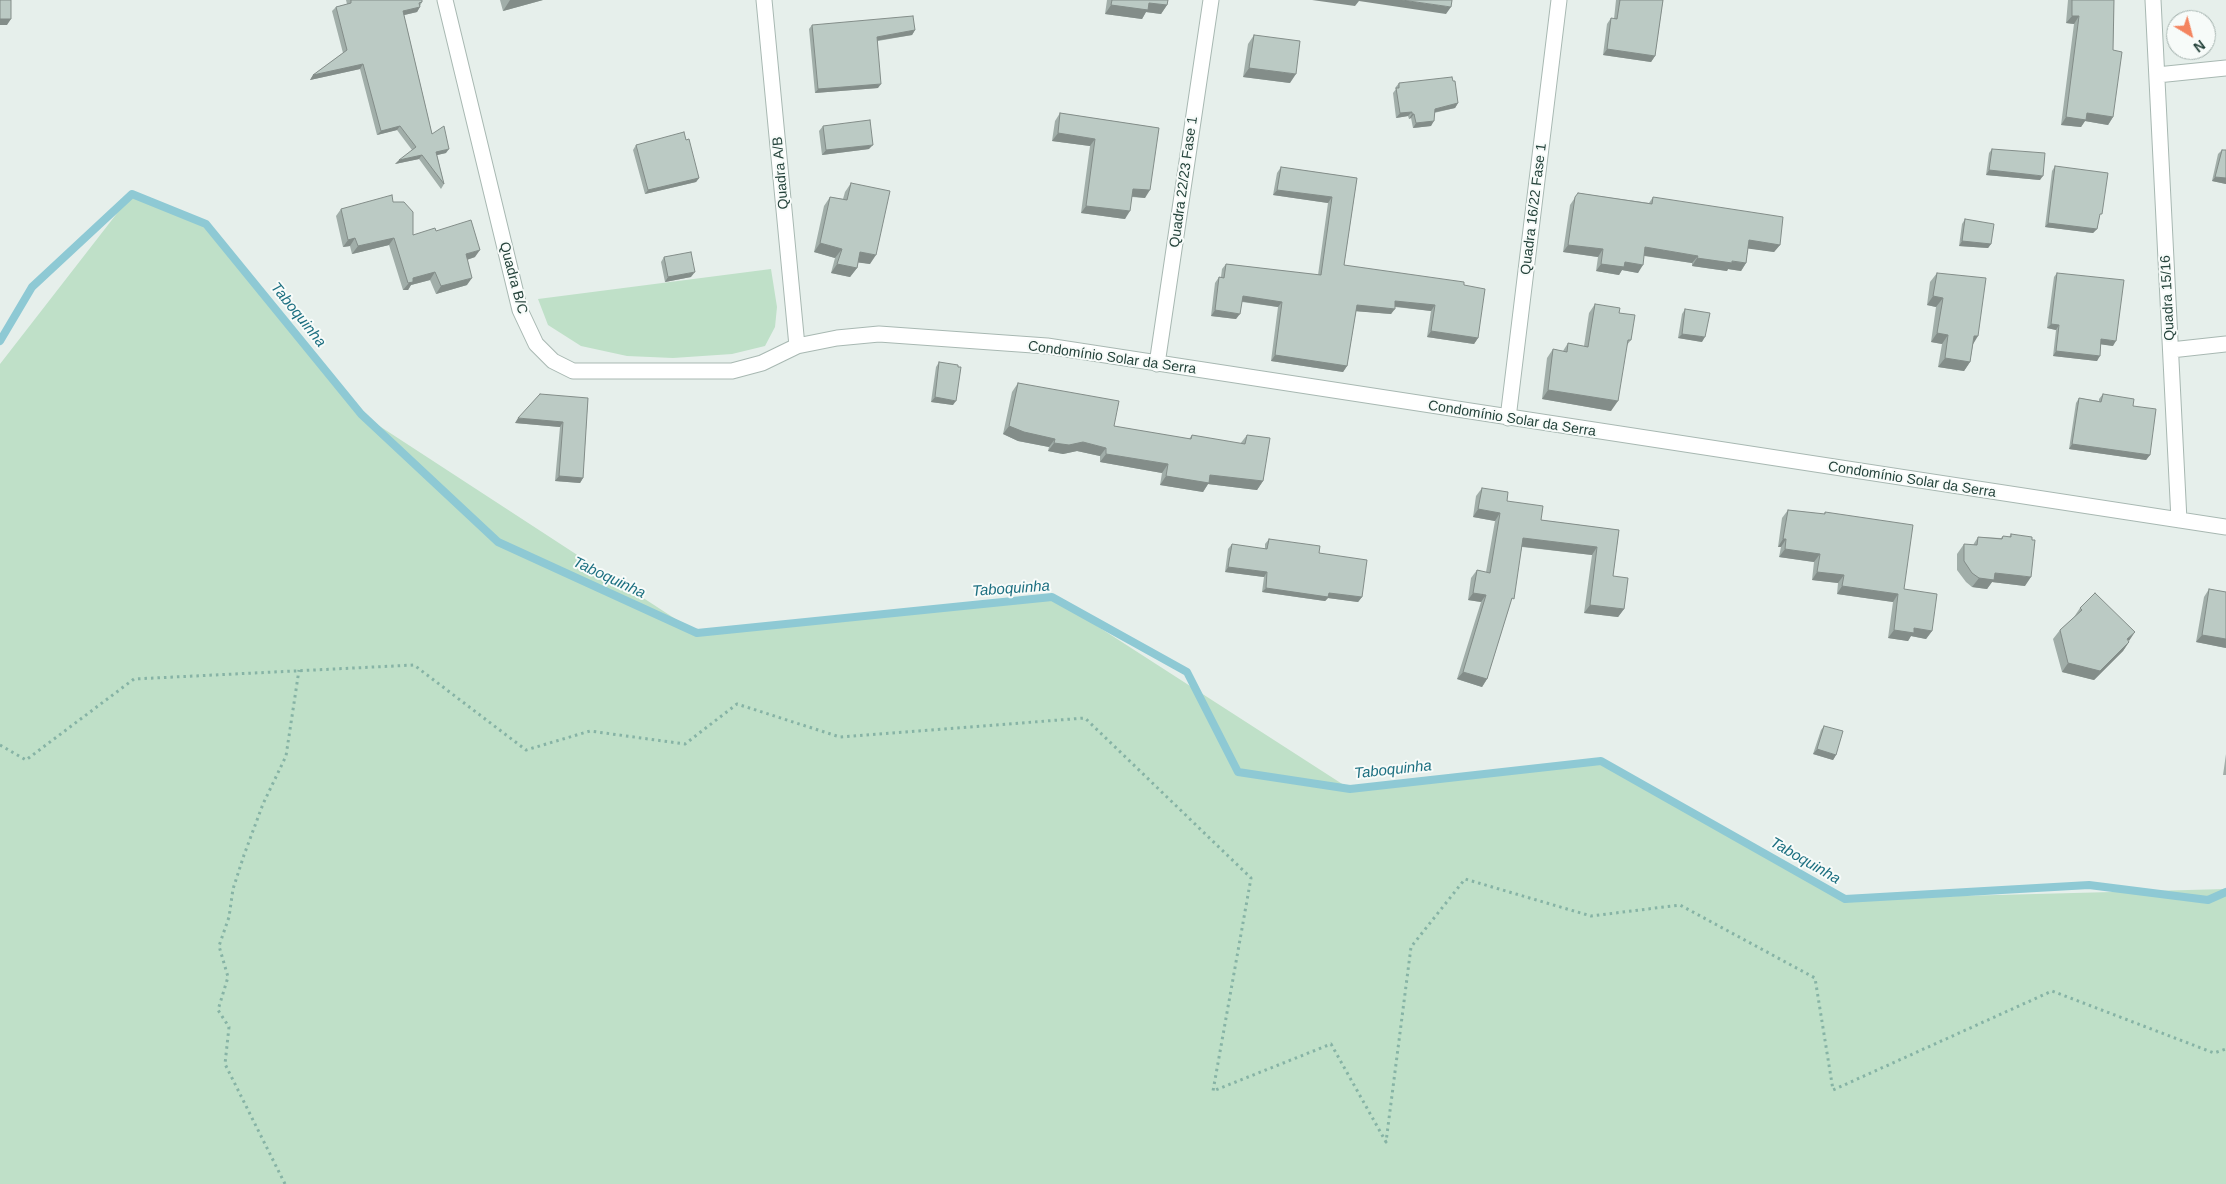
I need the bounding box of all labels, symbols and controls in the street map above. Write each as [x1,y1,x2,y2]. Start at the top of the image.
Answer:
north arrow [2166,10,2216,60]
text: N [2191,37,2208,56]
street label: Quadra 22/23 Fase 1 [1166,115,1202,249]
street label: Quadra A/B [769,136,793,210]
street label: Quadra 16/22 Fase 1 [1518,142,1550,276]
street label: Quadra B/C [495,240,531,316]
street label: Quadra 15/16 [2157,255,2179,341]
water label: Taboquinha [267,279,329,351]
street label: Condomínio Solar da Serra [1027,338,1197,378]
street label: Condomínio Solar da Serra [1427,397,1597,441]
street label: Condomínio Solar da Serra [1827,458,1997,502]
water label: Taboquinha [570,553,648,603]
water label: Taboquinha [972,577,1050,601]
water label: Taboquinha [1353,757,1433,783]
water label: Taboquinha [1767,834,1843,888]

